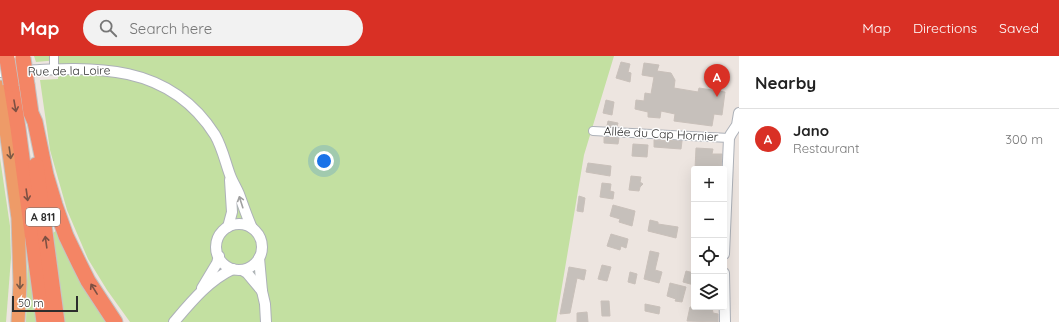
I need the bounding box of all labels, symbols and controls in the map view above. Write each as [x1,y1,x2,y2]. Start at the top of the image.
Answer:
search box [83,10,363,46]
text: Map [20,16,59,40]
icon: search [97,17,119,39]
text: Search here [129,19,212,38]
text: Map [862,19,891,37]
text: Directions [913,19,977,37]
text: Saved [999,19,1039,37]
street label: Rue de la Loire [27,62,111,79]
pin: A [704,64,730,97]
text: Nearby [755,72,816,93]
one-way arrow [11,99,19,112]
text: Jano [793,121,829,140]
street label: Allée du Cap Hornier [603,123,719,144]
text: A [764,131,772,147]
text: 300 m [1005,131,1043,147]
text: Restaurant [793,140,859,156]
one-way arrow [6,146,13,159]
your location [314,151,334,171]
map controls [691,166,727,310]
button: + [691,166,727,202]
one-way arrow [23,188,31,201]
one-way arrow [237,196,245,208]
button: − [691,202,727,238]
road number: A 811 [26,208,60,226]
one-way arrow [42,236,50,249]
button: locate [691,238,727,274]
button: layers [691,274,727,310]
one-way arrow [16,276,24,289]
one-way arrow [89,284,98,295]
scale bar [12,294,78,313]
text: 50 m [18,296,44,310]

